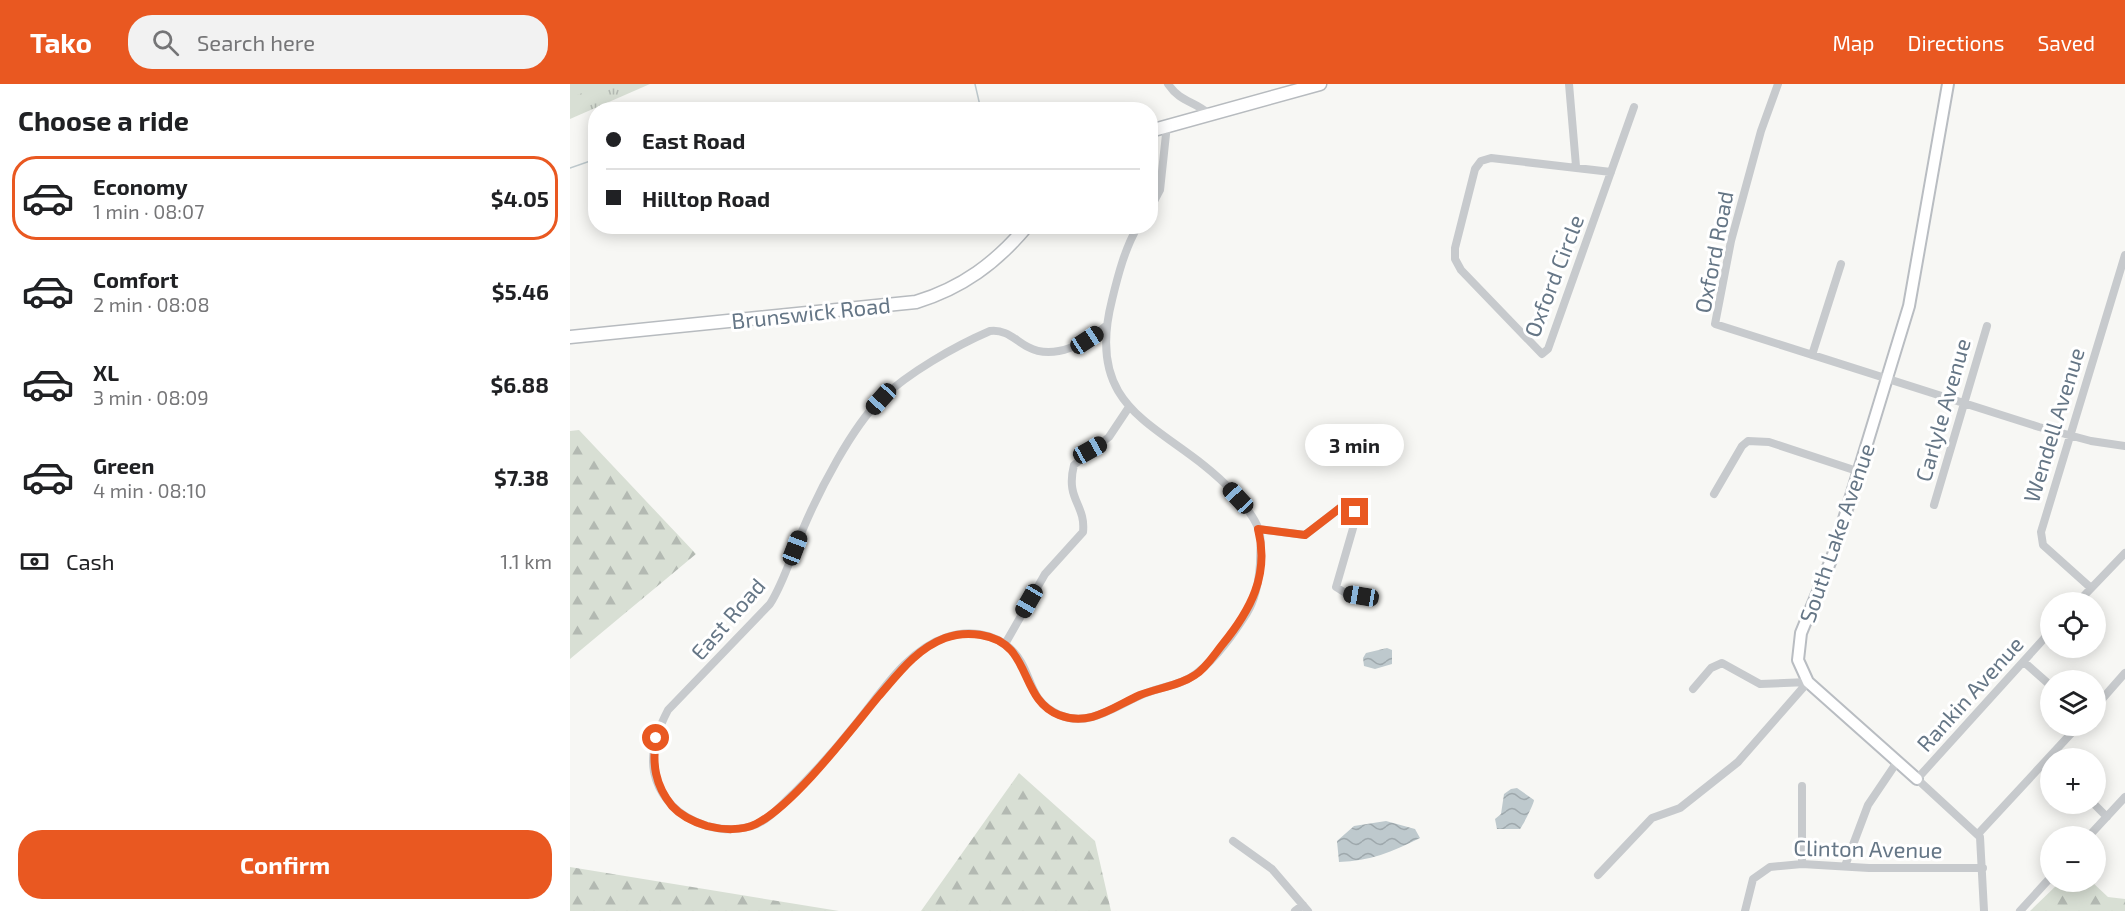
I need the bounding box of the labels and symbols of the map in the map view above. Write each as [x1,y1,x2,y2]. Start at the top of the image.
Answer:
street label: Oxford Road [1688,189,1738,315]
street label: Oxford Circle [1518,211,1588,340]
street label: Brunswick Road [730,291,892,333]
car [1067,323,1107,357]
street label: Carlyle Avenue [1909,335,1975,484]
street label: Wendell Avenue [2017,344,2089,505]
car [862,380,900,418]
callout: 3 min [1306,425,1404,467]
car [1070,433,1110,467]
street label: South Lake Avenue [1793,440,1879,626]
car [1219,479,1257,517]
route end [1341,498,1368,525]
car [780,528,810,568]
street label: East Road [685,572,770,664]
car [1012,581,1046,621]
car [1342,584,1380,608]
street label: Rankin Avenue [1911,630,2028,756]
route start [642,724,669,751]
street label: Clinton Avenue [1793,834,1943,862]

